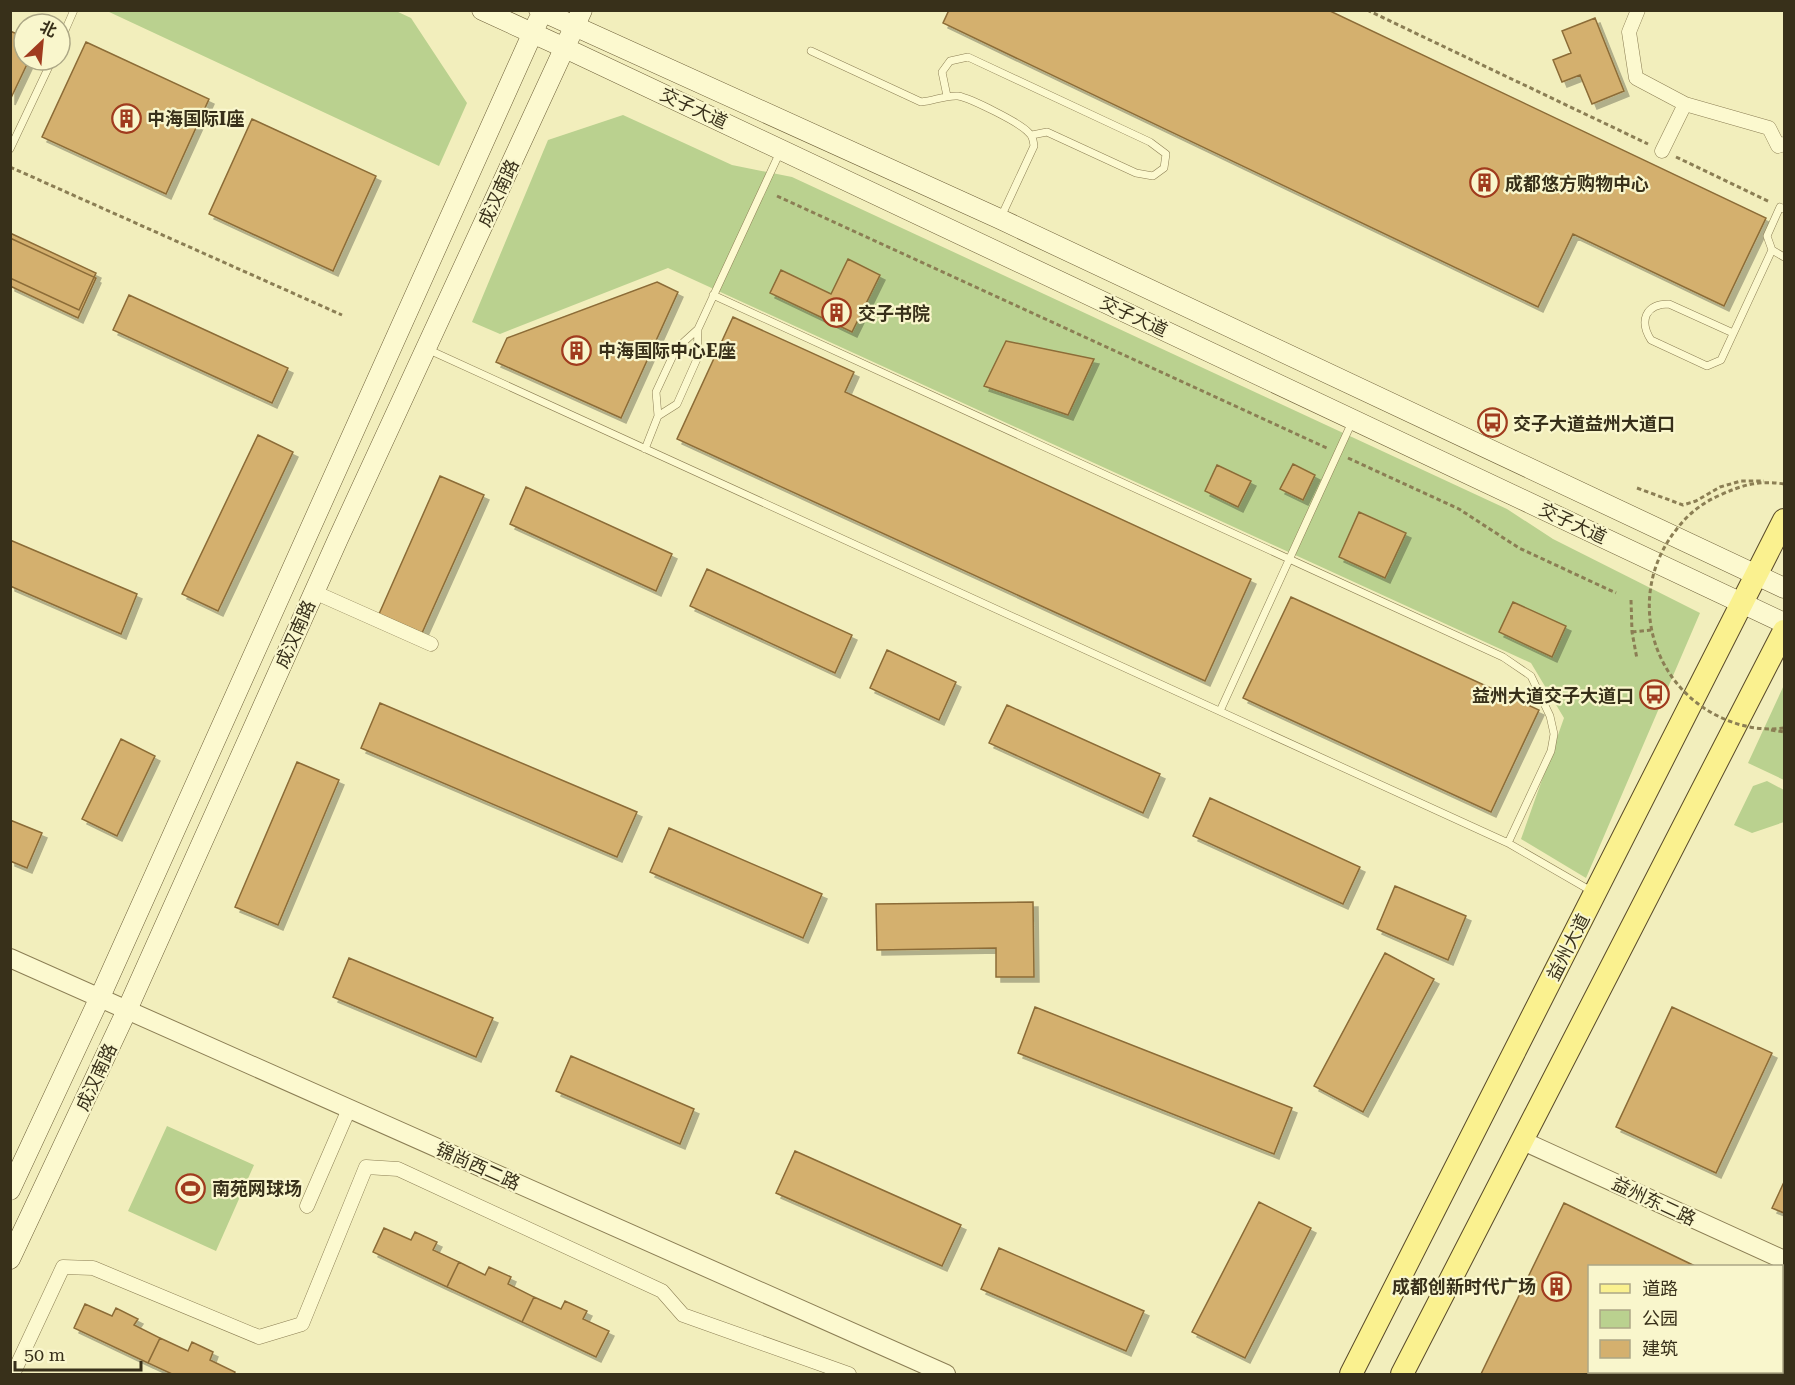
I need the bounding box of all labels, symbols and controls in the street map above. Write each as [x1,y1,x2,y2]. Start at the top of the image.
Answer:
north arrow [12,12,72,72]
text: 北 [37,17,60,41]
street label: 交子大道 [657,83,731,133]
building icon: 中海国际I座 [110,102,142,134]
place label: 中海国际I座 [147,108,244,129]
street label: 成汉南路 [473,156,523,230]
building icon: 成都悠方购物中心 [1468,167,1500,199]
place label: 成都悠方购物中心 [1505,173,1649,194]
street label: 交子大道 [1097,291,1171,341]
building icon: 交子书院 [821,297,853,329]
place label: 交子书院 [858,303,930,324]
building icon: 中海国际中心E座 [561,334,593,366]
place label: 中海国际中心E座 [598,340,736,361]
bus stop icon: 交子大道益州大道口 [1476,407,1508,439]
place label: 交子大道益州大道口 [1513,413,1675,434]
street label: 交子大道 [1536,498,1610,548]
street label: 成汉南路 [271,597,319,671]
bus stop icon: 益州大道交子大道口 [1639,679,1671,711]
place label: 益州大道交子大道口 [1472,685,1634,706]
street label: 益州大道 [1542,910,1594,984]
street label: 成汉南路 [71,1040,121,1114]
street label: 锦尚西二路 [433,1138,523,1194]
sports icon: 南苑网球场 [175,1172,207,1204]
street label: 益州东二路 [1609,1172,1699,1230]
place label: 南苑网球场 [212,1178,302,1199]
legend [1588,1265,1783,1373]
building icon: 成都创新时代广场 [1541,1270,1573,1302]
place label: 成都创新时代广场 [1392,1276,1536,1297]
text: 道路 [1642,1278,1678,1299]
text: 公园 [1642,1308,1678,1329]
scale bar [15,1334,141,1372]
text: 建筑 [1642,1338,1678,1359]
text: 50 m [24,1344,65,1365]

